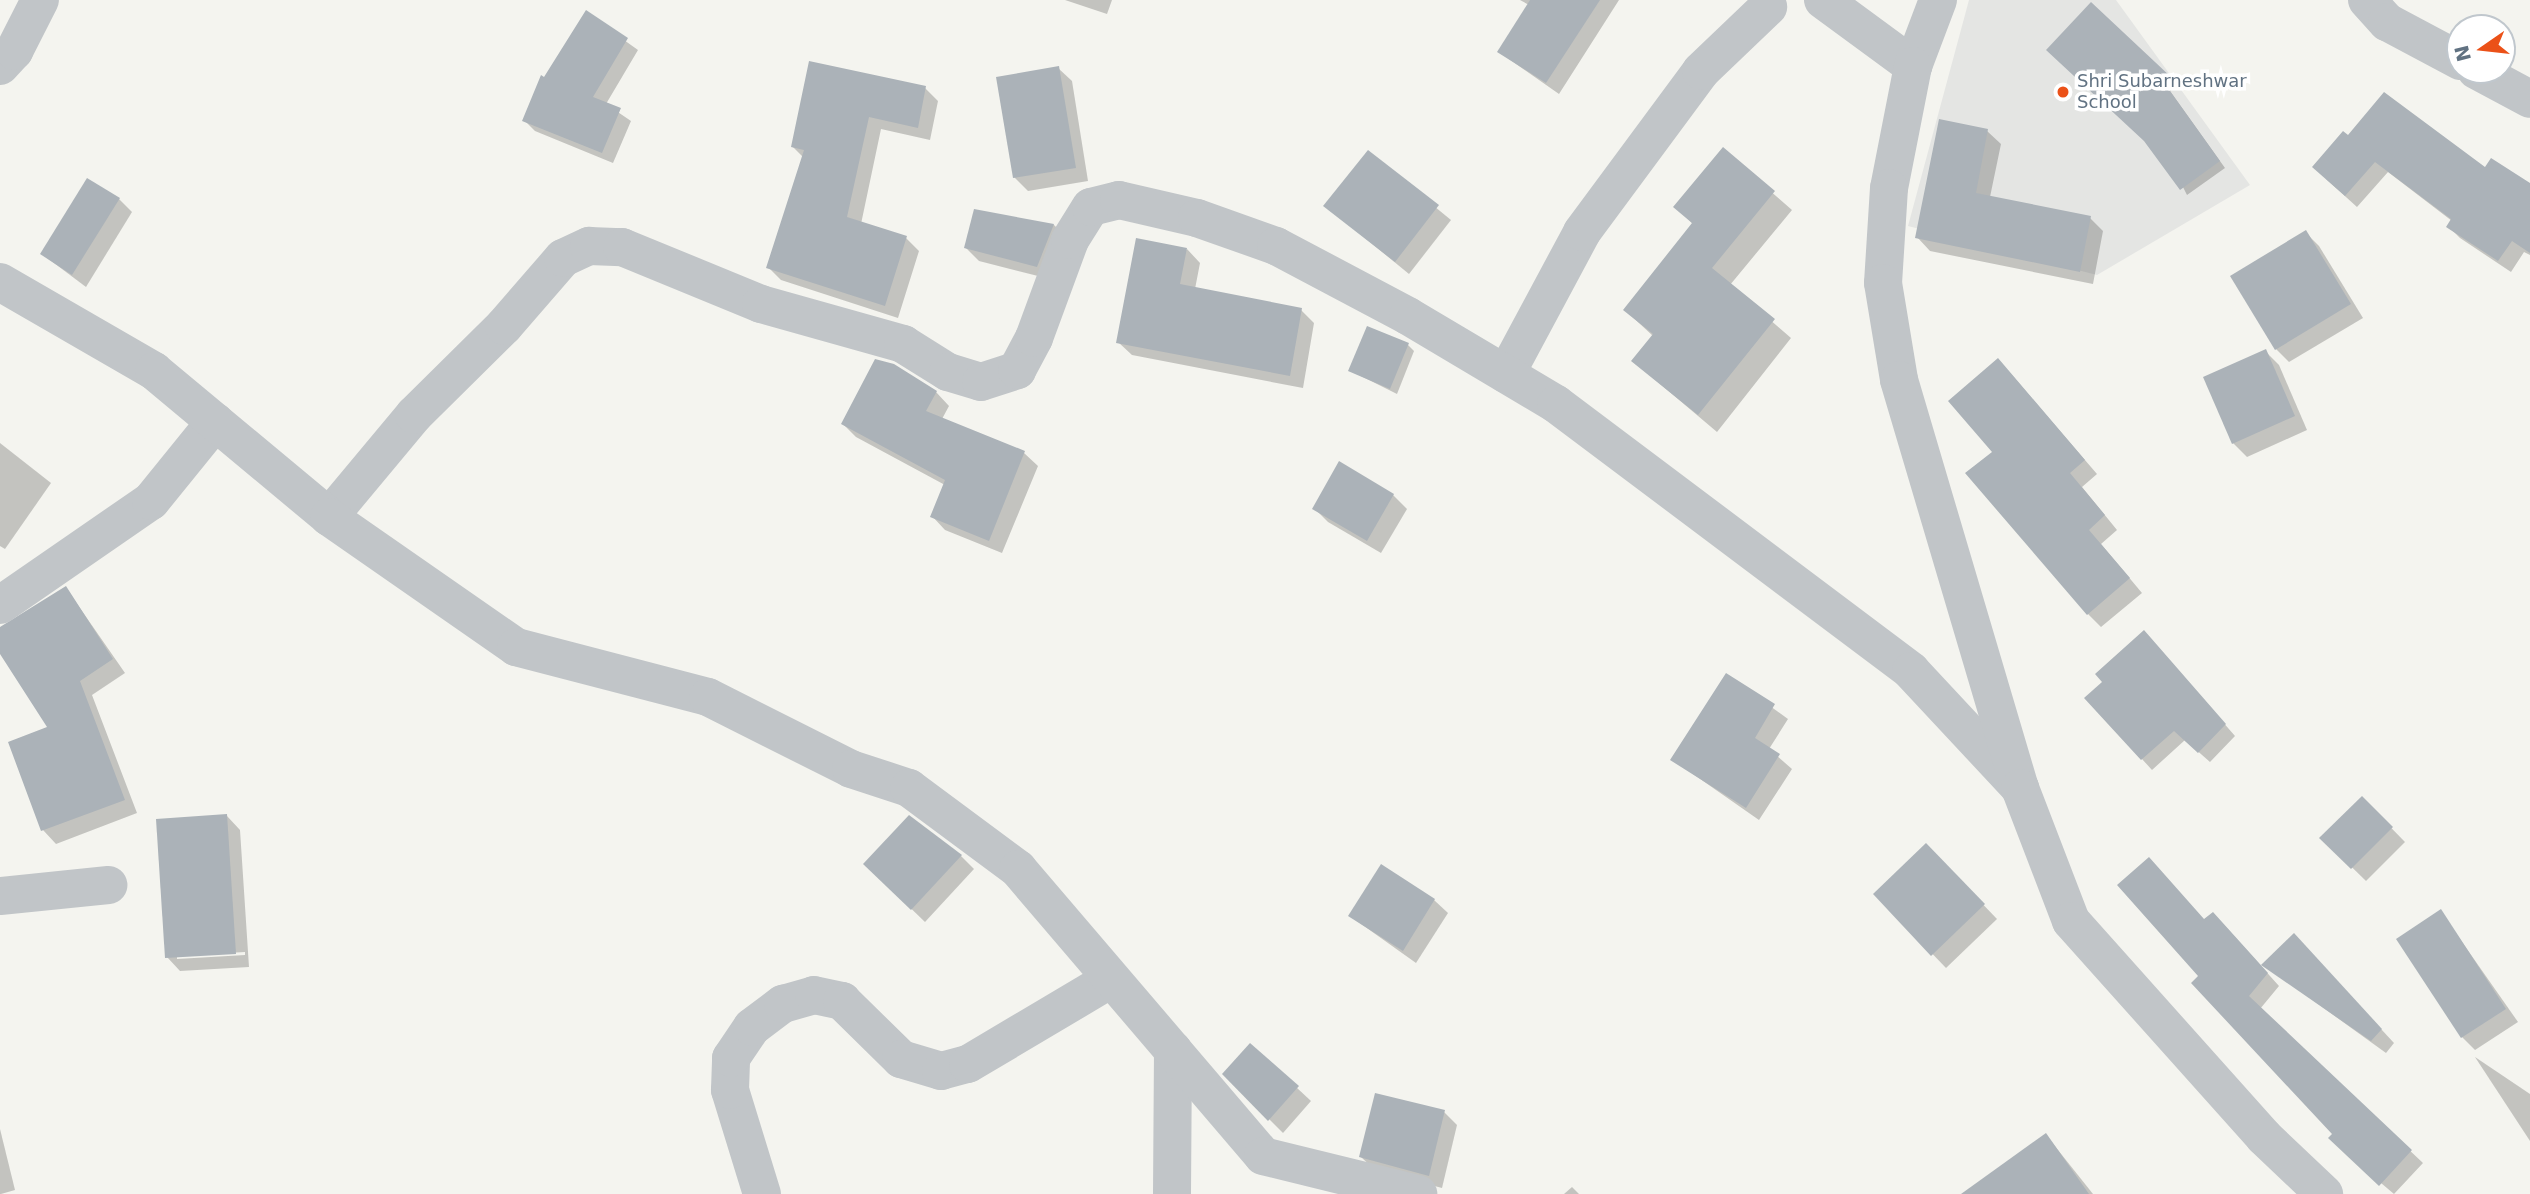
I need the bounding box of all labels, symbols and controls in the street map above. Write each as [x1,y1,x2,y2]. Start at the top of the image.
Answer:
north arrow [2446,14,2516,84]
text: N [2450,43,2475,64]
place label: Shri Subarneshwar School [2077,71,2247,114]
marker: Shri Subarneshwar School [2055,84,2071,100]

